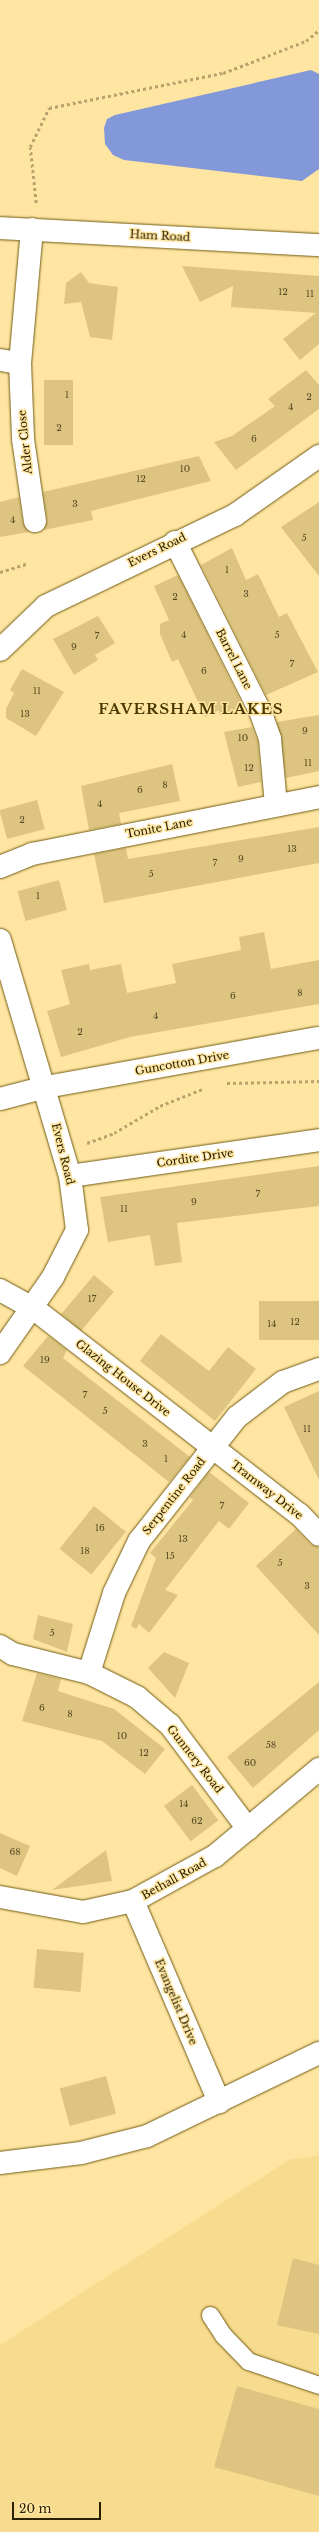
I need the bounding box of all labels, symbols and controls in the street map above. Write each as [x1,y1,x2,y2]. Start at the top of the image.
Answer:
street label: Ham Road [129,228,191,244]
house number: 12 [278,287,288,297]
house number: 11 [306,289,314,299]
house number: 1 [65,390,69,400]
house number: 2 [306,392,312,402]
house number: 4 [288,402,294,412]
street label: Alder Close [15,409,35,475]
house number: 2 [56,423,62,433]
house number: 6 [251,434,257,444]
house number: 10 [180,464,190,474]
house number: 12 [136,474,146,484]
house number: 3 [72,499,78,509]
house number: 4 [10,515,16,525]
street label: Evers Road [126,530,188,570]
house number: 5 [301,533,307,543]
house number: 1 [225,565,229,575]
house number: 3 [243,589,249,599]
house number: 2 [172,592,178,602]
street label: Barrel Lane [213,627,255,691]
house number: 4 [181,630,187,640]
house number: 5 [274,630,280,640]
house number: 7 [95,631,99,641]
house number: 9 [71,642,77,652]
house number: 7 [290,659,294,669]
house number: 6 [201,666,207,676]
house number: 11 [33,686,41,696]
district label: FAVERSHAM LAKES [98,700,284,718]
house number: 13 [20,709,30,719]
house number: 9 [302,726,308,736]
house number: 10 [238,733,248,743]
house number: 11 [304,758,312,768]
house number: 12 [244,763,254,773]
house number: 8 [162,780,168,790]
house number: 6 [137,785,143,795]
house number: 4 [97,799,103,809]
house number: 2 [19,815,25,825]
street label: Tonite Lane [124,815,194,841]
house number: 13 [287,844,297,854]
house number: 9 [238,854,244,864]
house number: 7 [213,858,217,868]
house number: 5 [148,869,154,879]
house number: 1 [36,891,40,901]
house number: 8 [297,988,303,998]
house number: 6 [230,991,236,1001]
house number: 4 [153,1011,159,1021]
house number: 2 [77,1027,83,1037]
street label: Guncotton Drive [134,1048,230,1078]
street label: Evers Road [49,1122,77,1186]
street label: Cordite Drive [156,1146,234,1170]
house number: 7 [256,1189,260,1199]
house number: 9 [191,1197,197,1207]
house number: 11 [120,1204,128,1214]
house number: 17 [88,1294,96,1304]
house number: 12 [290,1317,300,1327]
house number: 14 [267,1319,277,1329]
street label: Glazing House Drive [73,1337,173,1419]
house number: 19 [40,1355,50,1365]
house number: 7 [83,1390,87,1400]
house number: 5 [102,1406,108,1416]
house number: 11 [303,1424,311,1434]
house number: 3 [142,1439,148,1449]
house number: 1 [164,1454,168,1464]
street label: Serpentine Road [140,1455,208,1537]
street label: Tramway Drive [228,1458,306,1522]
house number: 7 [220,1501,224,1511]
house number: 16 [95,1523,105,1533]
house number: 13 [178,1534,188,1544]
house number: 18 [80,1546,90,1556]
house number: 15 [165,1551,175,1561]
house number: 5 [277,1558,283,1568]
house number: 3 [304,1581,310,1591]
house number: 5 [49,1628,55,1638]
house number: 6 [39,1703,45,1713]
house number: 8 [67,1709,73,1719]
street label: Gunnery Road [164,1722,226,1796]
house number: 10 [117,1731,127,1741]
house number: 58 [266,1740,276,1750]
house number: 12 [139,1748,149,1758]
house number: 60 [244,1758,256,1768]
house number: 14 [179,1799,189,1809]
house number: 62 [191,1816,203,1826]
house number: 68 [9,1847,21,1857]
street label: Bethall Road [139,1856,209,1902]
street label: Evangelist Drive [152,1957,200,2047]
scale bar [14,2494,103,2520]
text: 20 m [19,2501,51,2516]

